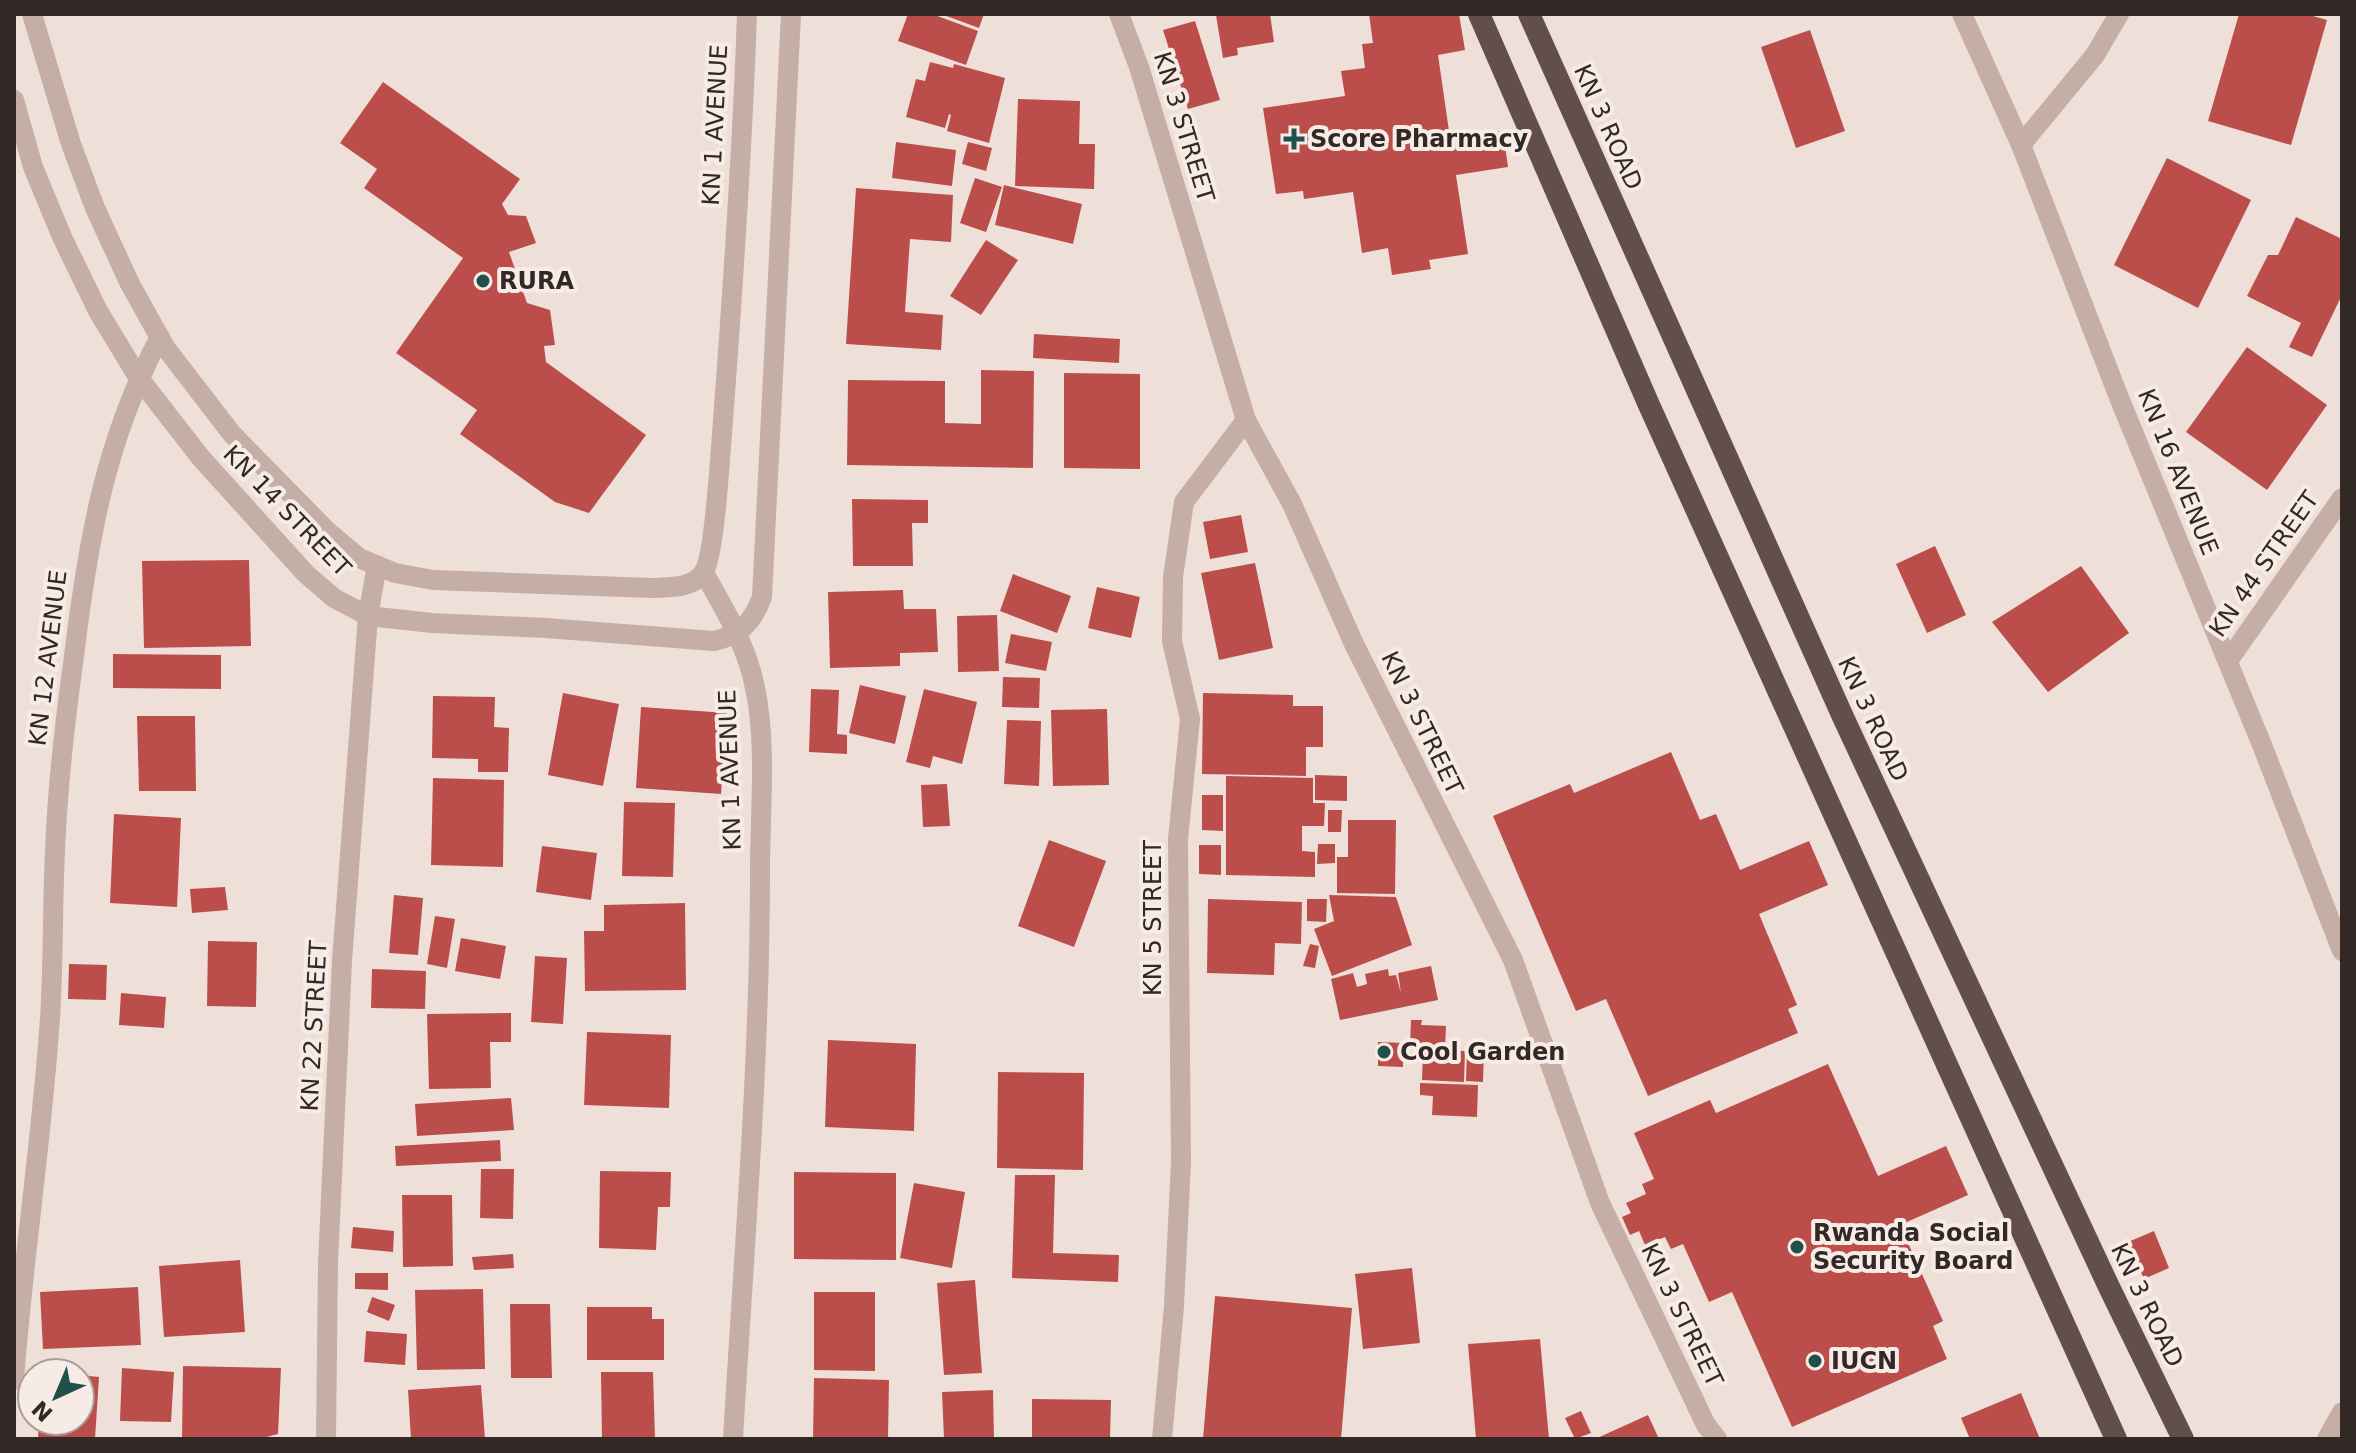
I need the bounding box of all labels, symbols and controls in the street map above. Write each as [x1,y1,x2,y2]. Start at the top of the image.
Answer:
street label: KN 1 AVENUE [697,44,733,206]
street label: KN 3 STREET [1148,48,1220,206]
street label: KN 3 ROAD [1568,60,1648,194]
place label: Score Pharmacy [1310,125,1529,153]
marker: Score Pharmacy [1285,130,1303,148]
place label: RURA [499,267,574,295]
marker: RURA [474,272,492,290]
street label: KN 16 AVENUE [2132,385,2224,559]
street label: KN 14 STREET [218,440,357,582]
street label: KN 44 STREET [2203,486,2325,642]
street label: KN 12 AVENUE [23,569,73,747]
street label: KN 3 STREET [1375,647,1469,799]
street label: KN 3 ROAD [1832,652,1914,786]
street label: KN 1 AVENUE [713,689,747,851]
street label: KN 5 STREET [1139,840,1167,996]
street label: KN 22 STREET [296,940,332,1112]
place label: Cool Garden [1400,1038,1565,1066]
marker: Cool Garden [1375,1043,1393,1061]
place label: Rwanda Social Security Board [1813,1219,2013,1275]
marker: Rwanda Social Security Board [1788,1238,1806,1256]
street label: KN 3 STREET [1635,1239,1729,1391]
street label: KN 3 ROAD [2105,1239,2189,1371]
place label: IUCN [1831,1347,1897,1375]
marker: IUCN [1806,1352,1824,1370]
north arrow [16,1357,96,1437]
text: N [27,1396,58,1426]

